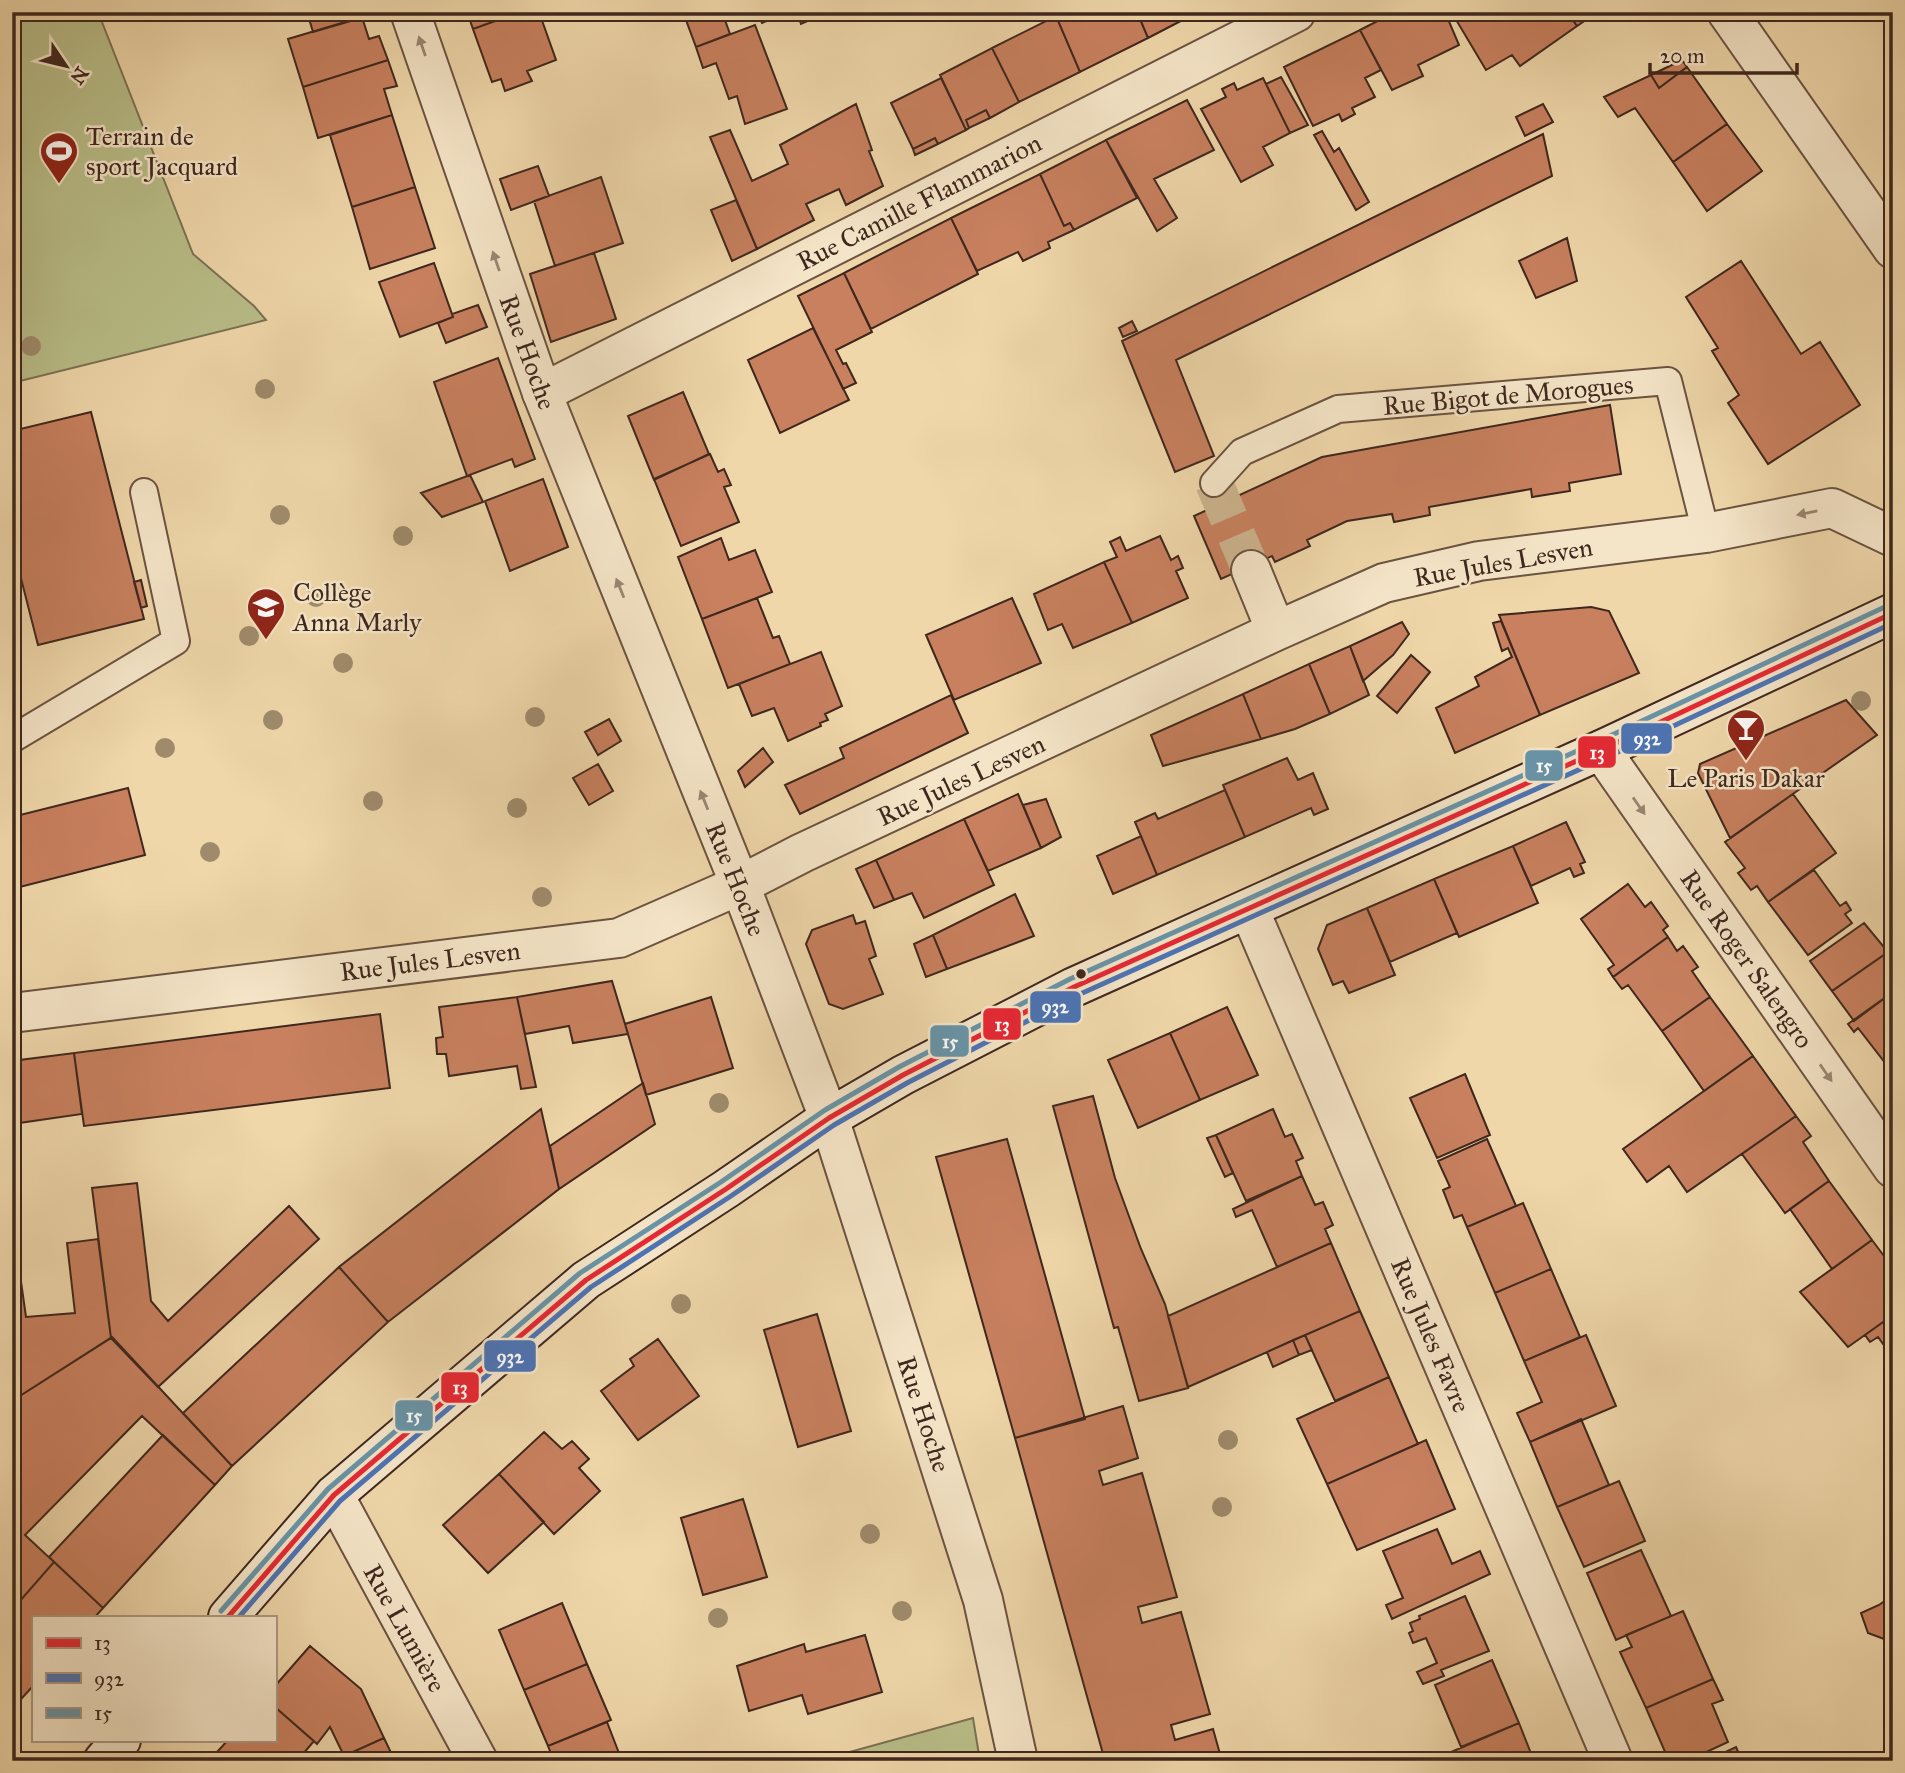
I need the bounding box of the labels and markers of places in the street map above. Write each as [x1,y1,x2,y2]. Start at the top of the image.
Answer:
place label: Terrain de sport Jacquard [86,120,238,182]
sports icon: Terrain de sport Jacquard [38,130,80,185]
place label: Collège Anna Marly [292,576,422,638]
school or university icon: Collège Anna Marly [245,586,287,641]
bar icon: Le Paris Dakar [1725,707,1767,762]
place label: Le Paris Dakar [1667,762,1825,794]
unlabelled marker [1074,967,1088,981]

